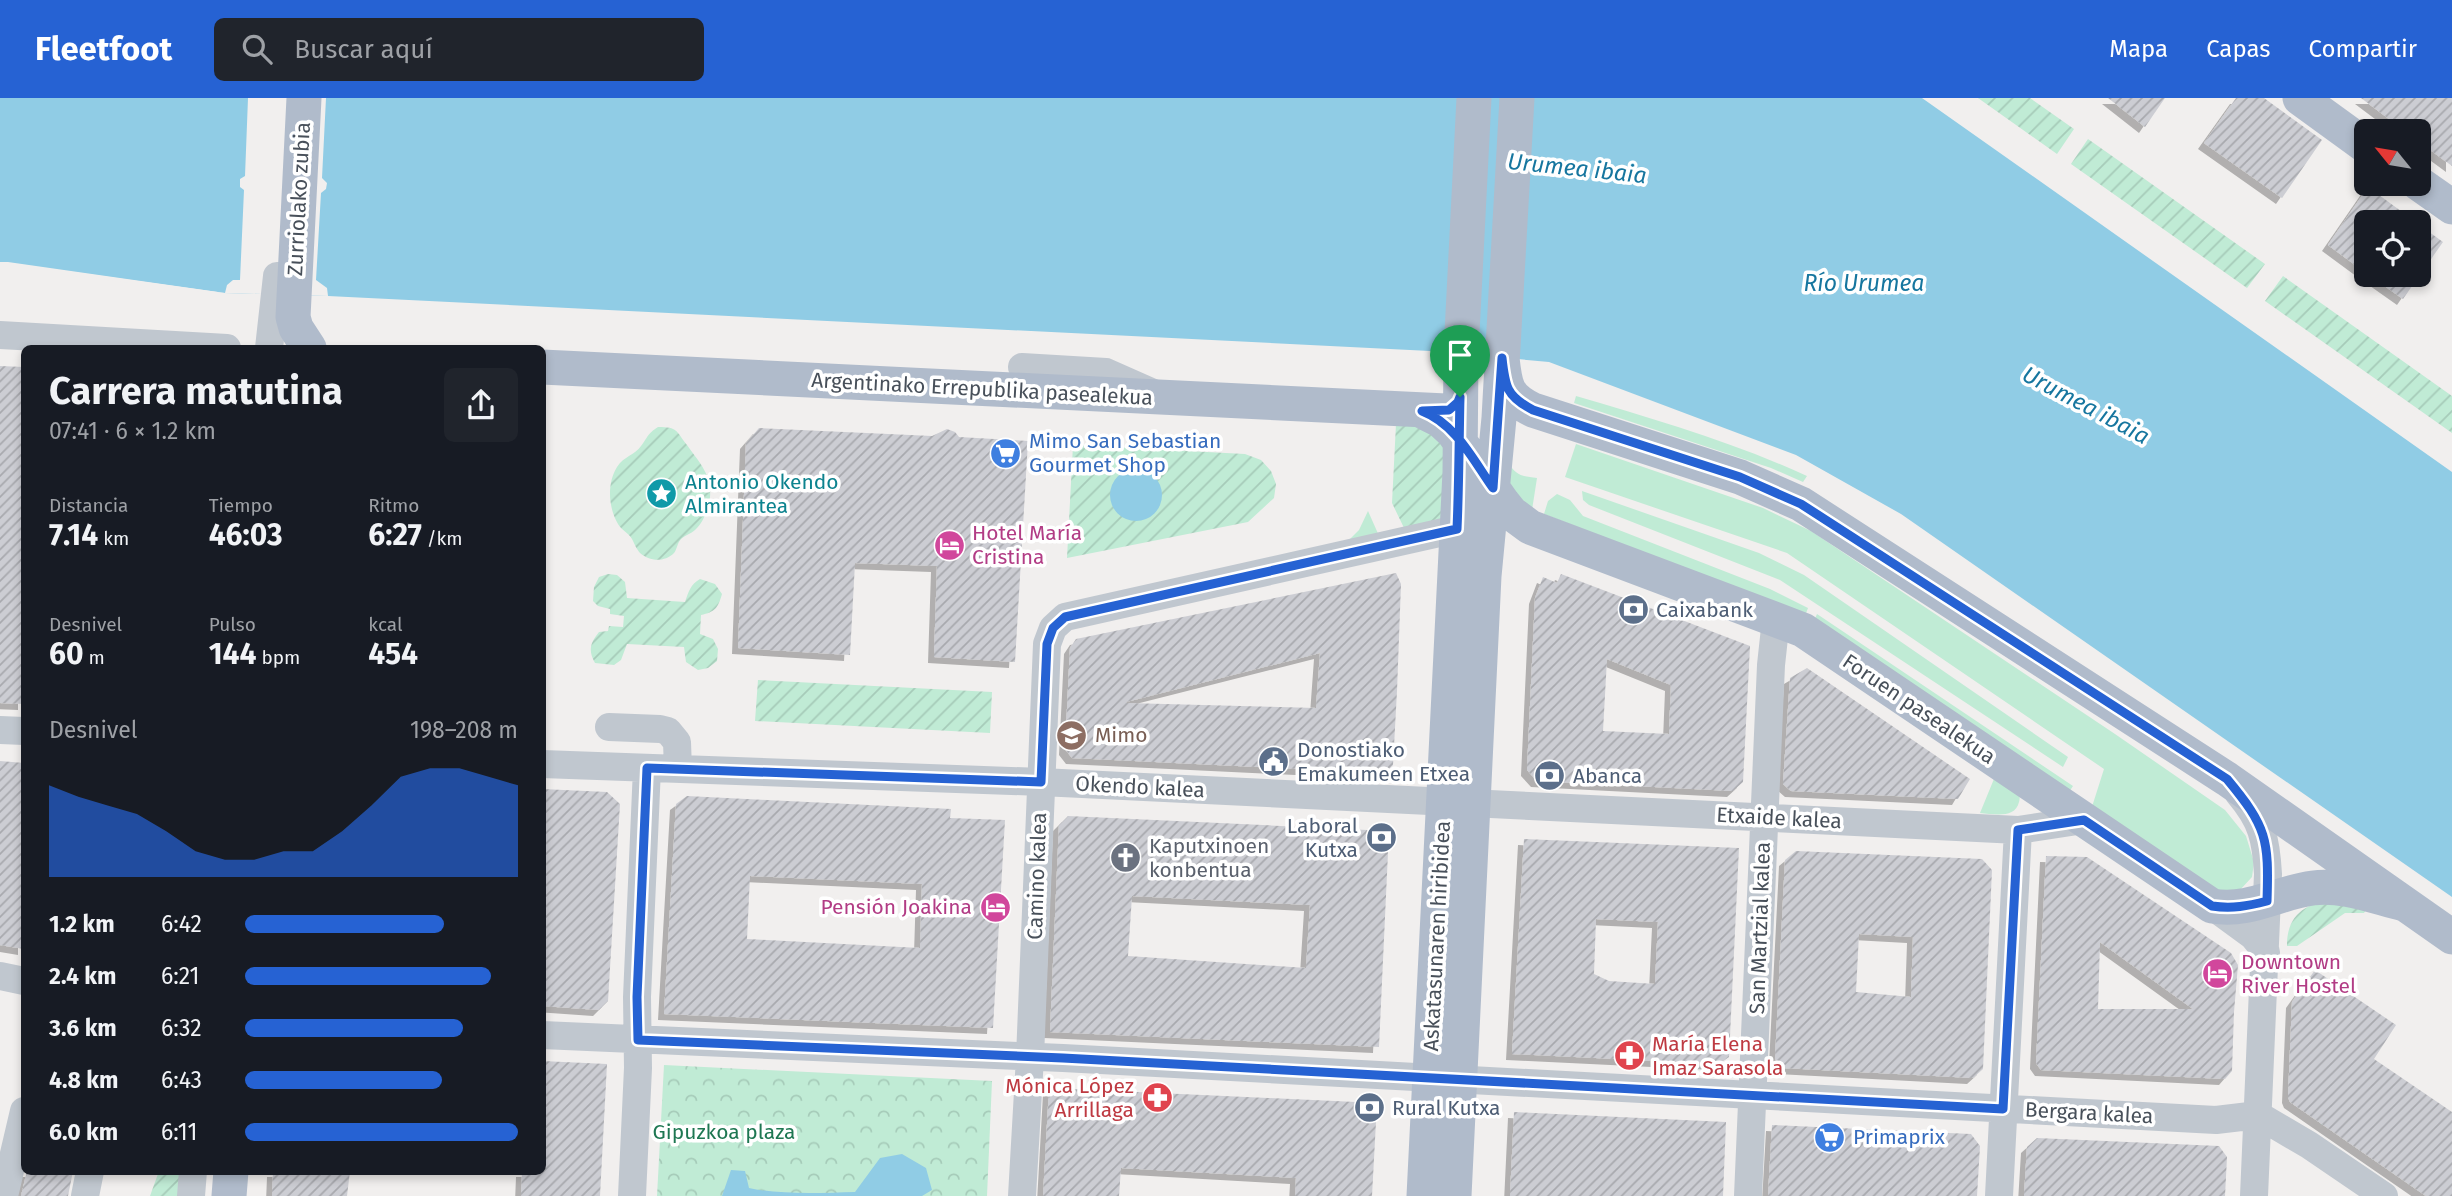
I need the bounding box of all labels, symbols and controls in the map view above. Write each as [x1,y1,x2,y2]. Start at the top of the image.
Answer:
search box [214,18,704,81]
text: Fleetfoot [35,29,172,69]
icon: search [238,30,276,68]
text: Buscar aquí [294,34,433,65]
text: Mapa [2109,35,2168,63]
text: Capas [2206,35,2270,63]
text: Compartir [2308,35,2417,63]
north arrow [2354,119,2431,196]
map controls [2354,119,2431,287]
street label: Zurriolako zubia [282,121,316,277]
water label: Urumea ibaia [1506,147,1648,189]
button: locate [2354,210,2431,287]
water label: Río Urumea [1804,269,1924,297]
pin [1430,325,1490,397]
icon: arrive [1441,336,1479,374]
water label: Urumea ibaia [2018,360,2154,450]
street label: Argentinako Errepublika pasealekua [811,367,1153,411]
text: Carrera matutina [49,368,343,414]
button: share [444,368,518,442]
text: 07:41 · 6 × 1.2 km [49,417,216,445]
place label: Mimo San Sebastian Gourmet Shop [1029,428,1221,478]
supermarket icon: Mimo San Sebastian Gourmet Shop [989,436,1023,470]
place label: Antonio Okendo Almirantea [685,469,839,519]
place icon: Antonio Okendo Almirantea [645,477,679,511]
text: Distancia [49,494,128,517]
text: Tiempo [209,494,273,517]
text: Ritmo [368,494,419,517]
text: 7.14 [49,517,98,553]
text: 46:03 [209,517,283,553]
text: 6:27 [368,517,422,553]
place label: Hotel María Cristina [972,520,1082,570]
text: km [98,527,129,550]
text: /km [422,527,463,550]
hotel icon: Hotel María Cristina [932,528,966,562]
bank icon: Caixabank [1616,593,1650,627]
place label: Caixabank [1656,597,1753,623]
text: Desnivel [49,613,122,636]
text: Pulso [209,613,256,636]
text: kcal [368,613,403,636]
text: 60 [49,636,83,672]
text: 144 [209,636,256,672]
text: 454 [368,636,418,672]
text: m [83,646,105,669]
text: bpm [256,646,300,669]
street label: Foruen pasealekua [1838,648,2000,770]
text: Desnivel [49,716,138,744]
text: 198–208 m [410,716,518,744]
school or university icon: Mimo [1055,718,1089,752]
place label: Mimo [1095,722,1148,748]
place label: Donostiako Emakumeen Etxea [1297,737,1470,787]
public building icon: Donostiako Emakumeen Etxea [1257,745,1291,779]
bank icon: Abanca [1533,759,1567,793]
place label: Abanca [1573,763,1642,789]
street label: Okendo kalea [1075,771,1205,803]
street label: Etxaide kalea [1716,802,1842,834]
street label: Camino kalea [1022,812,1052,940]
place label: Laboral Kutxa [1287,813,1358,863]
street label: Askatasunaren hiribidea [1418,820,1456,1052]
bank icon: Laboral Kutxa [1364,821,1398,855]
place label: Kaputxinoen konbentua [1149,833,1269,883]
church icon: Kaputxinoen konbentua [1109,841,1143,875]
street label: San Martzial kalea [1744,841,1776,1015]
hotel icon: Pensión Joakina [978,890,1012,924]
place label: Pensión Joakina [821,894,972,920]
text: 1.2 km [49,910,115,938]
text: 6:42 [161,910,202,938]
place label: Downtown River Hostel [2241,949,2356,999]
hotel icon: Downtown River Hostel [2201,957,2235,991]
text: 2.4 km [49,962,116,990]
text: 6:21 [161,962,200,990]
text: 3.6 km [49,1014,117,1042]
text: 6:32 [161,1014,202,1042]
place label: María Elena Imaz Sarasola [1652,1031,1783,1081]
pharmacy icon: María Elena Imaz Sarasola [1612,1039,1646,1073]
text: 4.8 km [49,1066,118,1094]
text: 6:43 [161,1066,202,1094]
place label: Mónica López Arrillaga [1005,1073,1134,1123]
pharmacy icon: Mónica López Arrillaga [1140,1081,1174,1115]
bank icon: Rural Kutxa [1352,1091,1386,1125]
place label: Rural Kutxa [1392,1095,1501,1121]
street label: Bergara kalea [2024,1097,2154,1129]
text: 6.0 km [49,1118,118,1146]
text: 6:11 [161,1118,197,1146]
park label: Gipuzkoa plaza [653,1119,795,1145]
supermarket icon: Primaprix [1813,1120,1847,1154]
place label: Primaprix [1853,1124,1946,1150]

